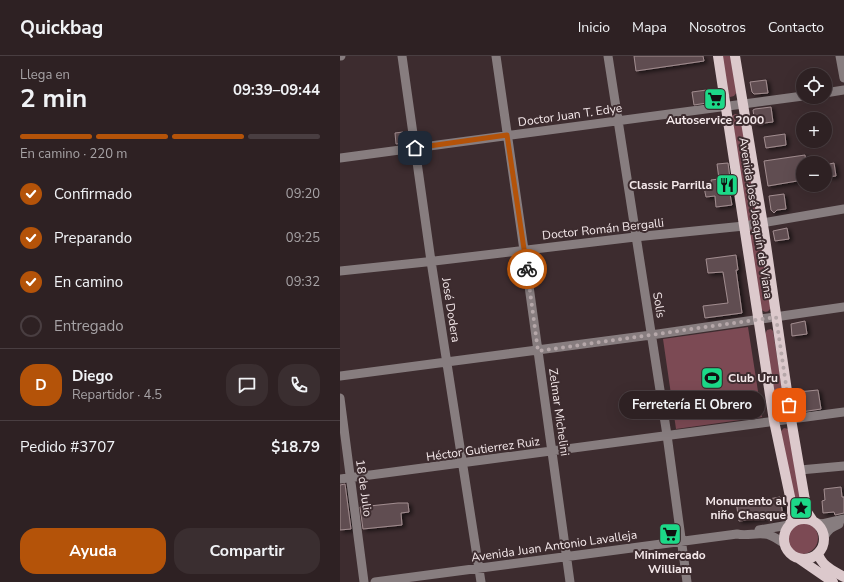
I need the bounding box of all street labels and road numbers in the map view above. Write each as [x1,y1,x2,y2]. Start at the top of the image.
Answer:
street label: Doctor Juan T. Edye [517,100,623,130]
street label: Avenida José Joaquín de Viana [735,136,777,300]
street label: Doctor Román Bergalli [541,215,665,243]
street label: José Dodera [438,275,464,344]
street label: Solís [649,291,669,319]
street label: Zelmar Michelini [545,367,573,457]
street label: Héctor Gutierrez Ruiz [425,433,541,465]
street label: 18 de Julio [352,458,376,518]
street label: Avenida Juan Antonio Lavalleja [470,526,638,566]

